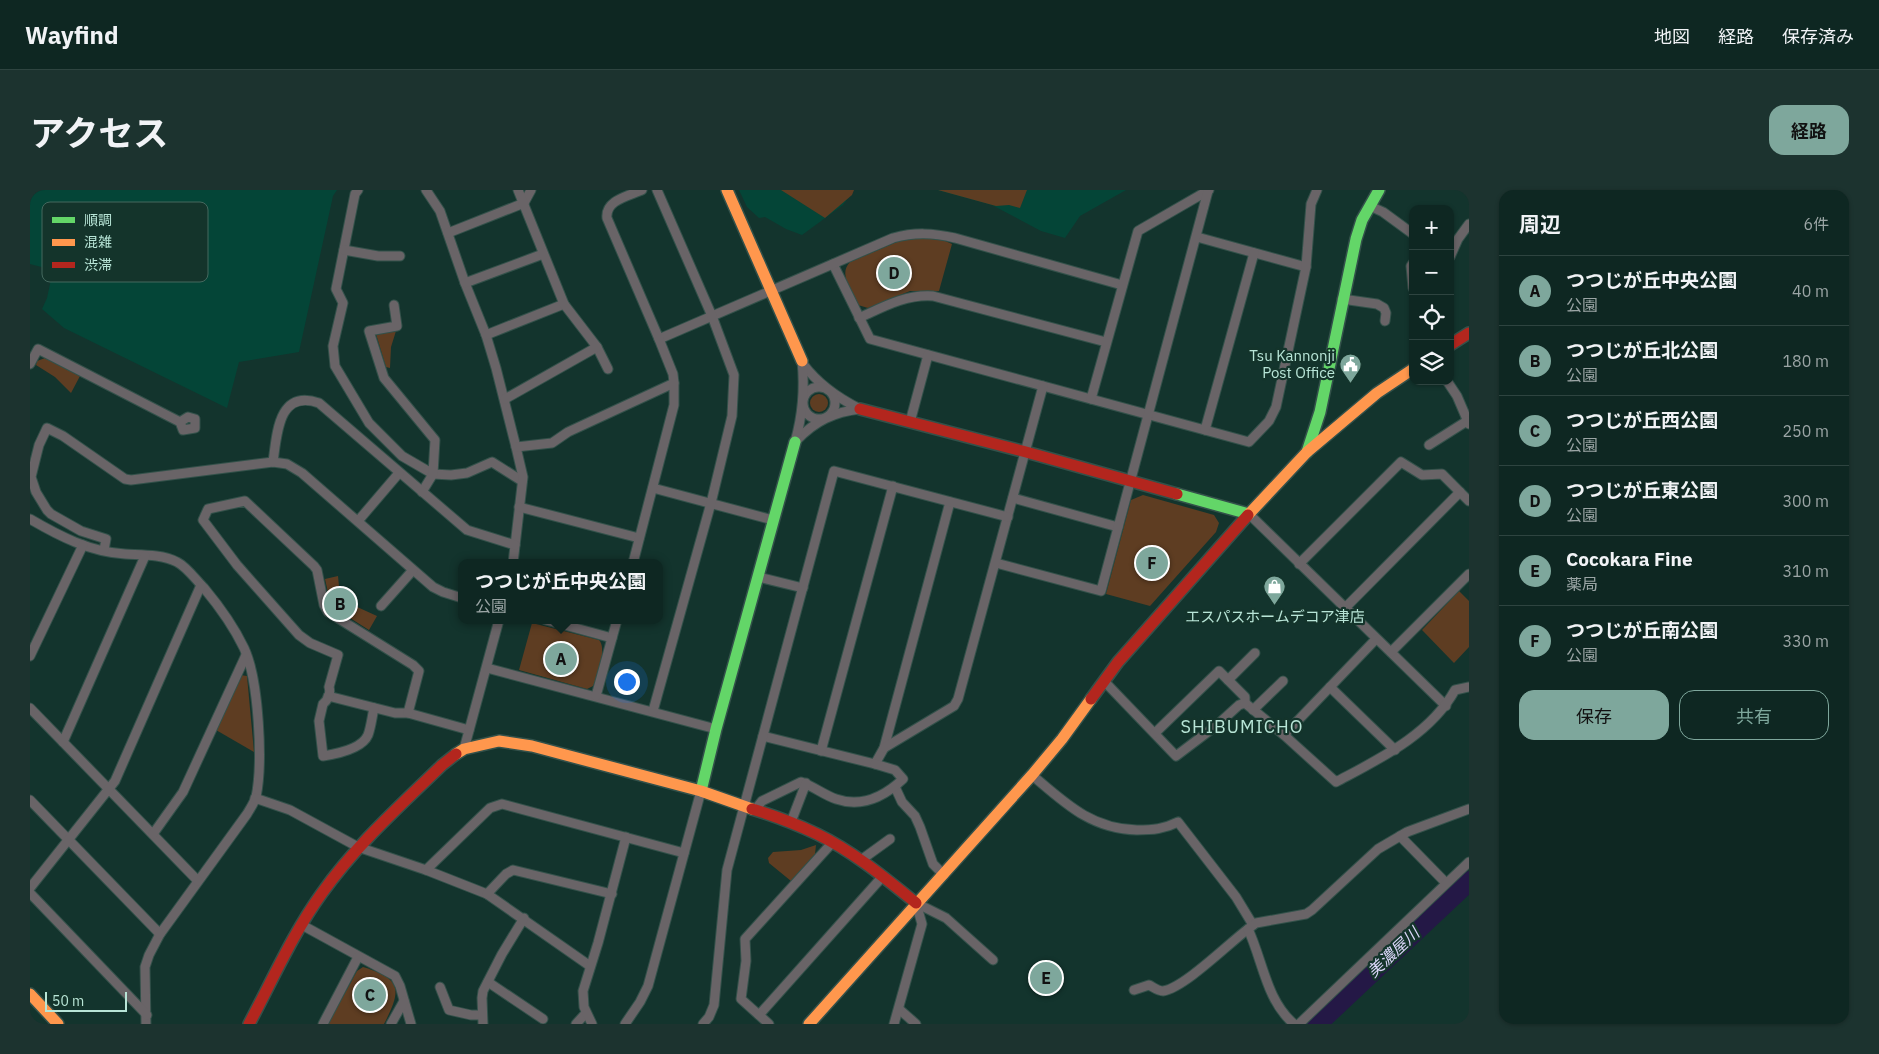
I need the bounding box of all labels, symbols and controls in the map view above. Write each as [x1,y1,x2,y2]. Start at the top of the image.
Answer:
text: Wayfind [25,19,118,51]
text: 地図 [1654,25,1690,48]
text: 経路 [1718,25,1754,48]
text: 保存済み [1782,25,1854,48]
button: 経路 [1769,105,1849,155]
text: アクセス [30,110,168,156]
legend [42,202,208,282]
map controls [1409,205,1454,385]
button: + [1409,205,1454,250]
text: 周辺 [1519,210,1561,238]
text: 順調 [84,211,112,229]
text: 6件 [1803,214,1829,234]
text: 混雑 [84,233,112,251]
button: − [1409,250,1454,295]
pin: D [878,254,910,292]
text: 渋滞 [84,256,112,274]
text: つつじが丘中央公園 [1566,268,1737,292]
text: A [1530,281,1540,301]
text: 40 m [1792,281,1829,301]
button: locate [1409,295,1454,340]
text: 公園 [1566,295,1598,315]
text: つつじが丘北公園 [1566,338,1718,362]
button: layers [1409,340,1454,385]
place label: Tsu Kannonji Post Office [1249,346,1335,382]
text: B [1530,351,1540,371]
text: 180 m [1782,351,1829,371]
public building icon: Tsu Kannonji Post Office [1339,352,1363,383]
text: 公園 [1566,365,1598,385]
text: つつじが丘西公園 [1566,408,1718,432]
text: C [1530,421,1540,441]
text: 250 m [1782,421,1829,441]
text: 公園 [1566,435,1598,455]
text: つつじが丘東公園 [1566,478,1718,502]
text: D [1529,491,1541,511]
text: 300 m [1782,491,1829,511]
text: 公園 [1566,505,1598,525]
pin: F [1136,544,1168,582]
text: Cocokara Fine [1566,547,1693,571]
popup [458,559,663,624]
text: E [1530,561,1540,581]
text: 310 m [1782,561,1829,581]
text: つつじが丘中央公園 [475,569,646,593]
text: 薬局 [1566,574,1598,594]
shop icon: エスパスホームデコア津店 [1263,575,1287,606]
pin: B [324,585,356,623]
text: 公園 [475,596,507,616]
place label: エスパスホームデコア津店 [1185,607,1365,626]
text: つつじが丘南公園 [1566,618,1718,642]
text: F [1530,631,1540,651]
text: 330 m [1782,631,1829,651]
pin: A [545,640,577,678]
text: 公園 [1566,645,1598,665]
your location [614,669,640,695]
button: 保存 [1519,690,1669,740]
button: 共有 [1679,690,1829,740]
district label: SHIBUMICHO [1181,715,1303,738]
water label: 美濃屋川 [1363,922,1425,981]
pin: E [1030,959,1062,997]
pin: C [354,976,386,1014]
scale bar [45,989,128,1012]
text: 50 m [52,992,84,1010]

